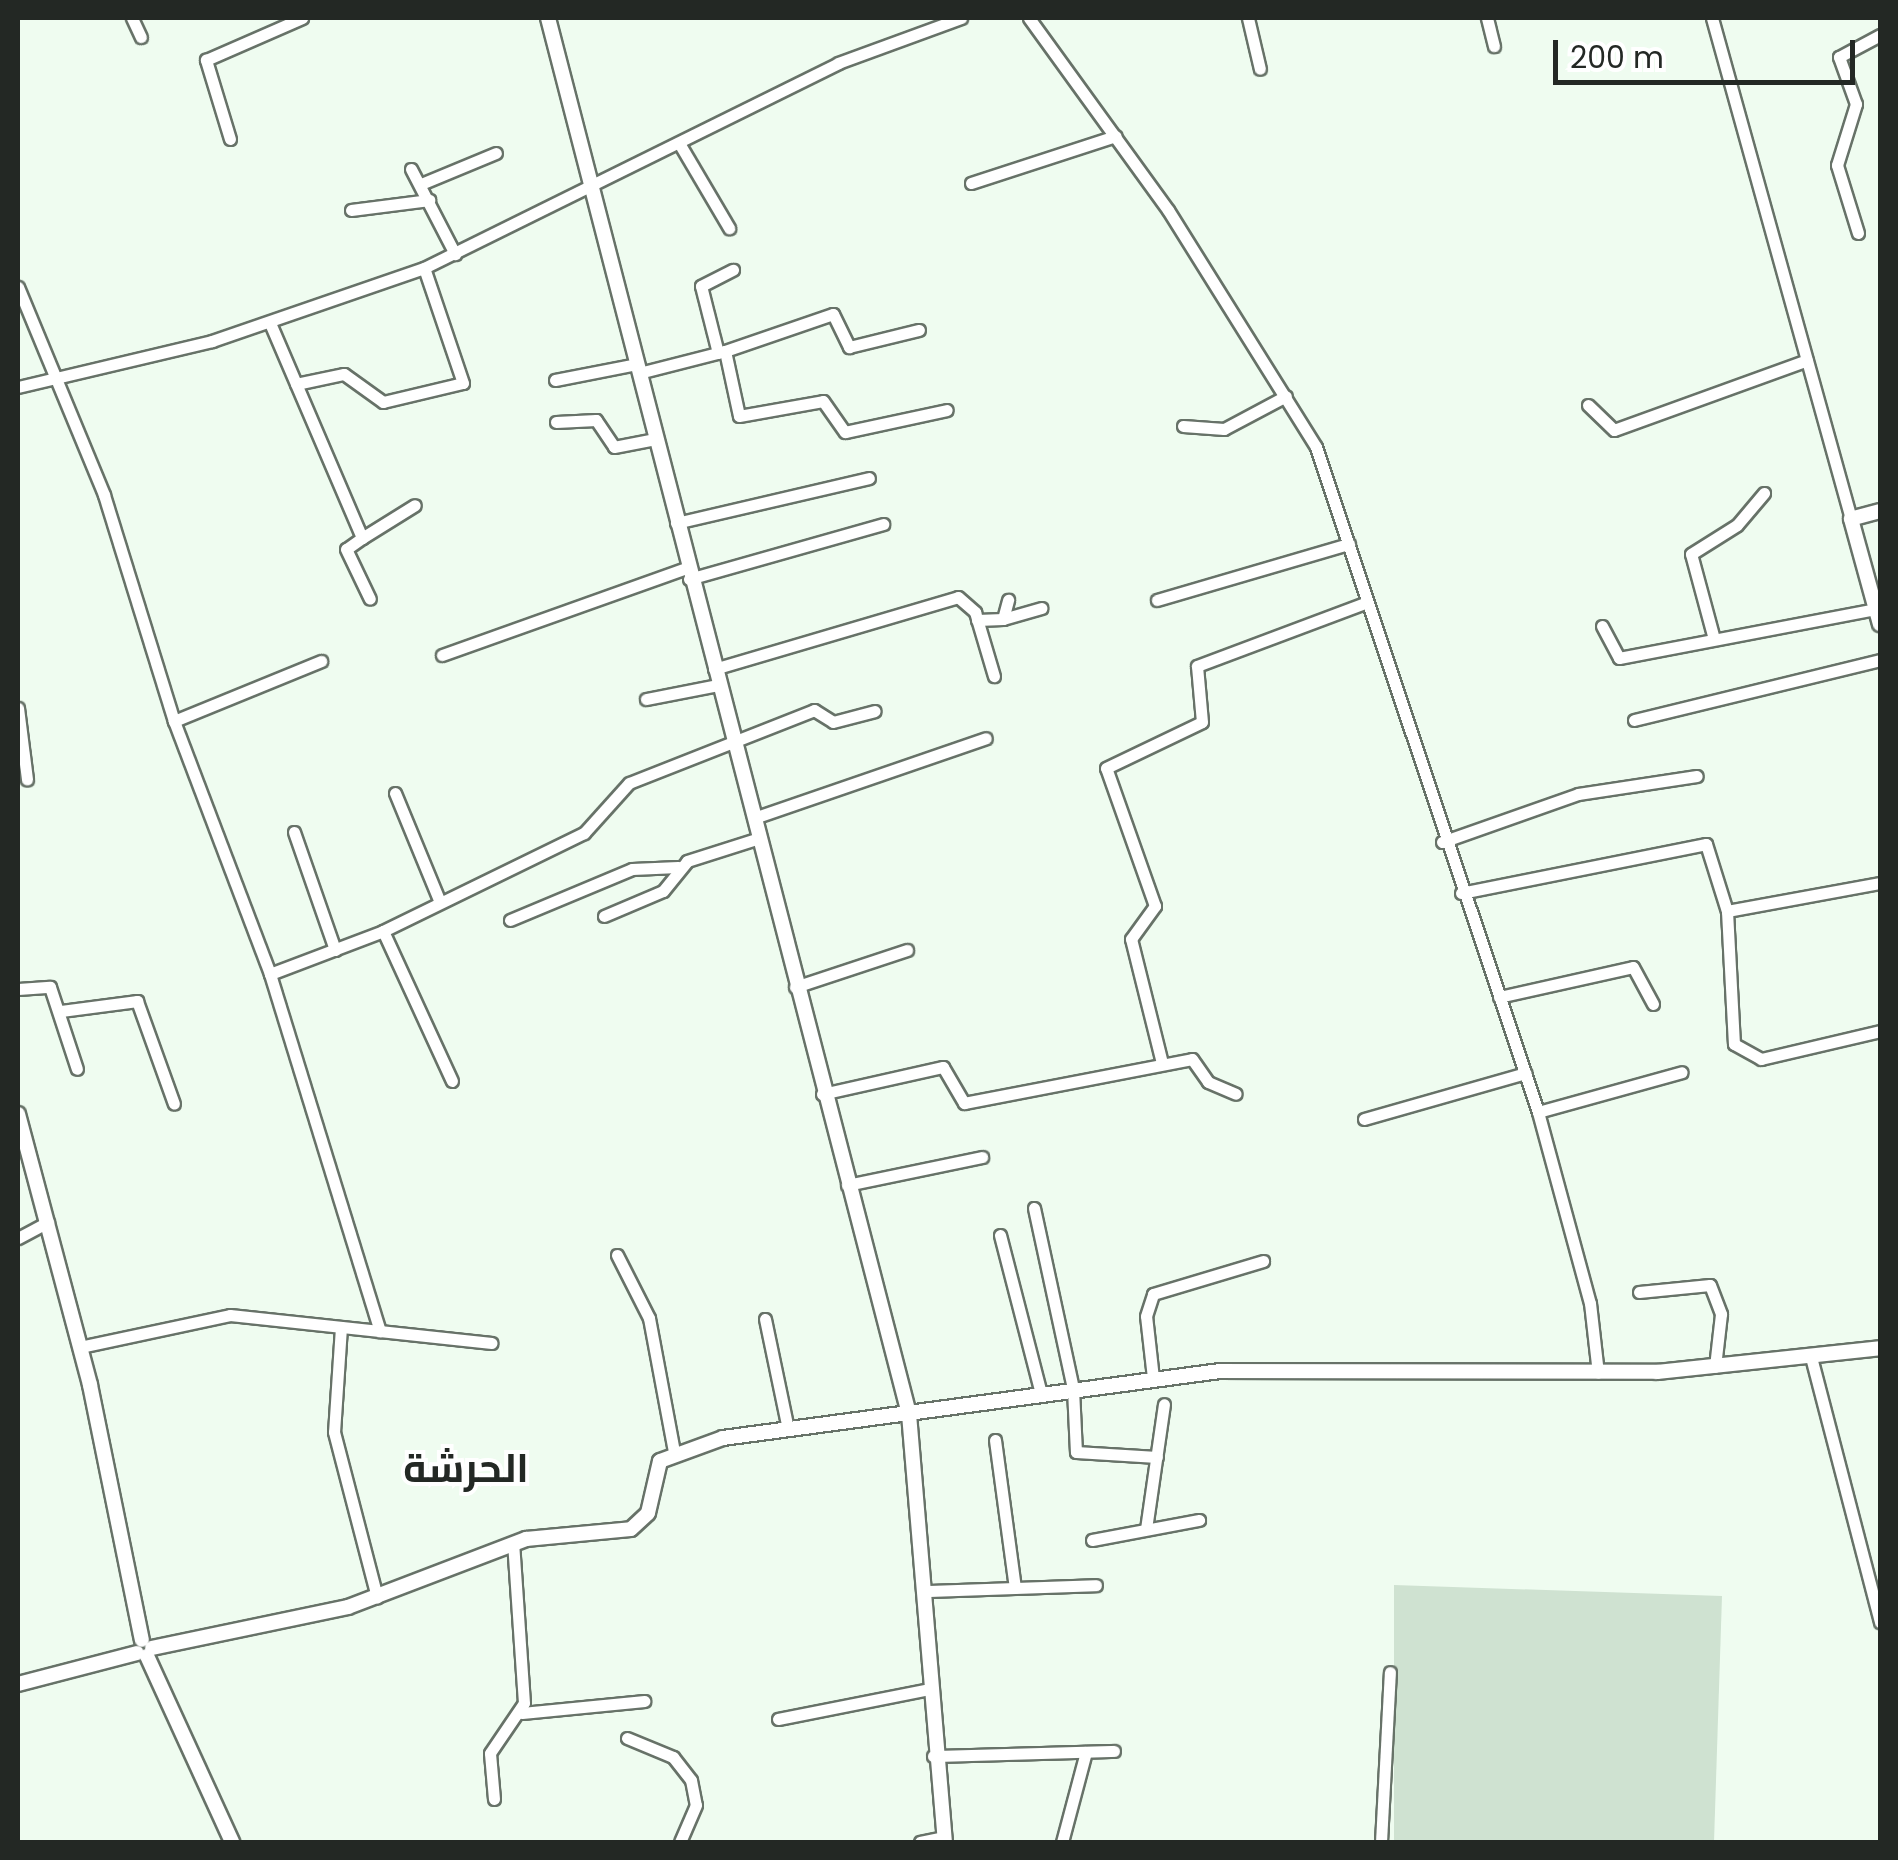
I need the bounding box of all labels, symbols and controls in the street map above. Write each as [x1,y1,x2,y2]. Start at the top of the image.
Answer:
scale bar [1558,20,1860,82]
text: 200 m [1570,36,1664,79]
district label: الحرشة [403,1444,529,1492]

